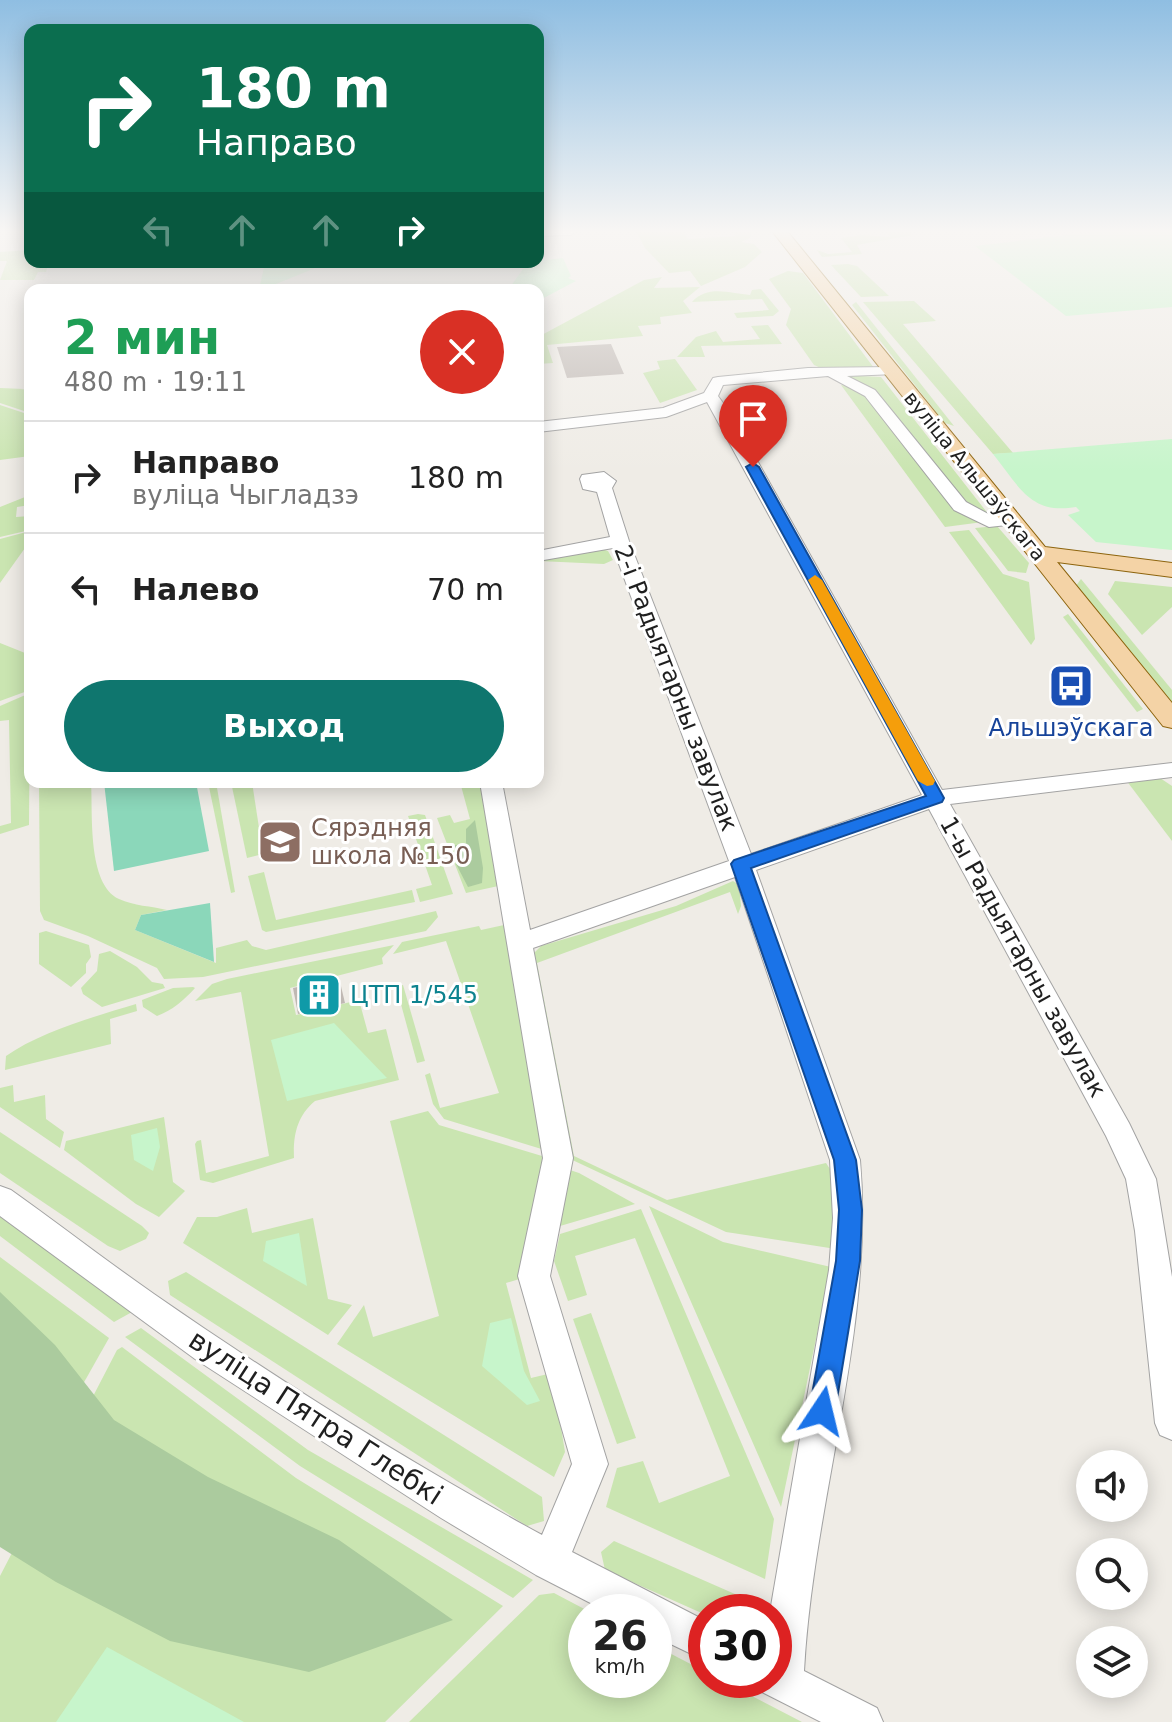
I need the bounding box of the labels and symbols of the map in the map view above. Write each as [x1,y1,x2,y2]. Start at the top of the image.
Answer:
pin [719,385,787,467]
street label: вуліца Альшэўскага [899,386,1051,566]
street label: 2-і Радыятарны завулак [608,541,744,835]
bus stop icon: Альшэўскага [1047,662,1095,710]
place label: Альшэўскага [989,714,1153,742]
street label: 1-ы Радыятарны завулак [934,812,1112,1102]
place label: Сярэдняя школа №150 [311,814,471,870]
school or university icon: Сярэдняя школа №150 [256,818,304,866]
building icon: ЦТП 1/545 [295,971,343,1019]
place label: ЦТП 1/545 [350,981,478,1009]
street label: вуліца Пятра Глебкі [183,1323,449,1512]
position arrow [780,1369,864,1453]
speed limit sign: 30 [688,1594,792,1698]

